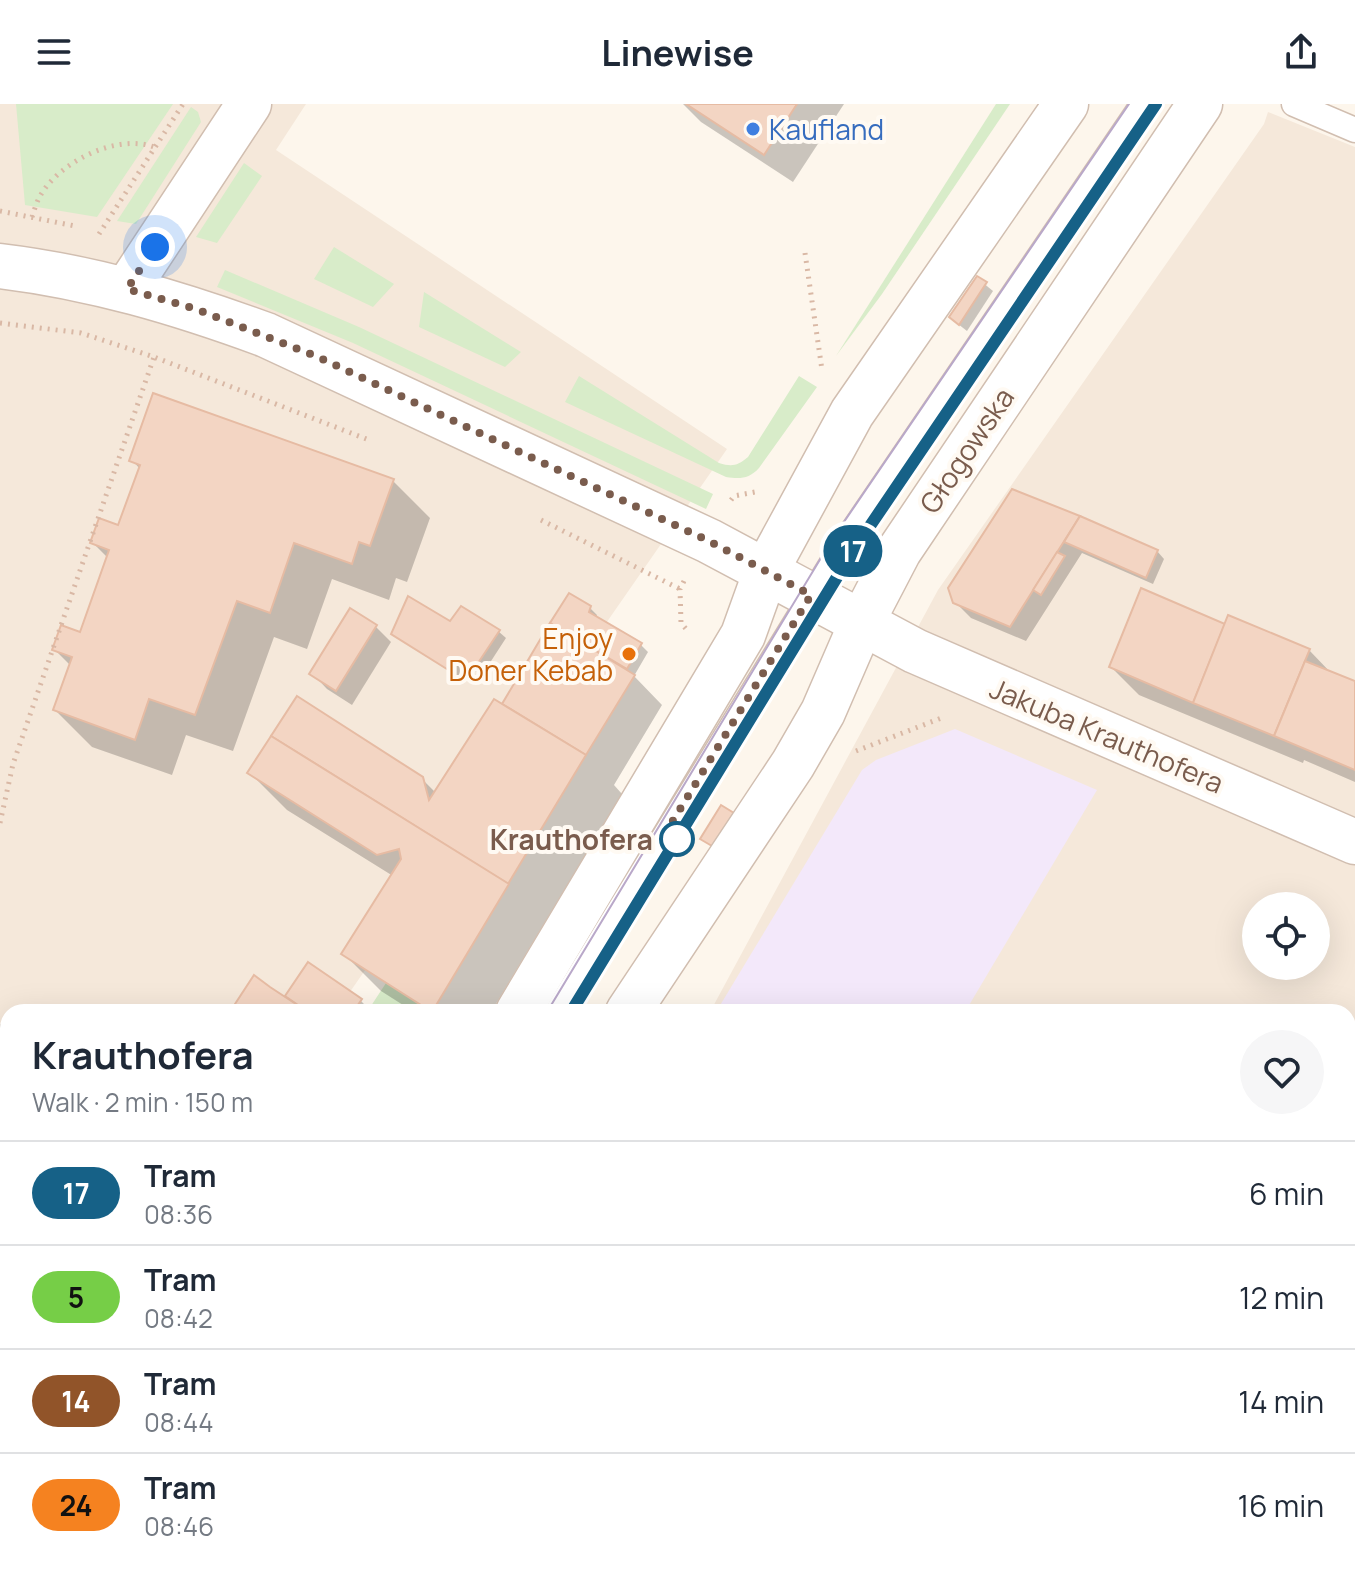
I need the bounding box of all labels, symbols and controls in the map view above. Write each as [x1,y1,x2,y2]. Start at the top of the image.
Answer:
text: Linewise [601,28,754,77]
icon: menu [32,30,76,74]
icon: share [1279,30,1323,74]
place label: Kaufland [769,110,884,148]
marker: Kaufland [744,120,762,138]
your location [135,227,175,267]
street label: Głogowska [910,380,1022,520]
line badge: 17 [817,525,889,577]
text: 17 [839,532,867,570]
place label: Enjoy Doner Kebab [448,619,613,689]
marker: Enjoy Doner Kebab [620,645,638,663]
street label: Jakuba Krauthofera [984,669,1230,801]
place label: Krauthofera [490,820,653,858]
marker: Krauthofera [660,822,694,856]
map controls [1242,892,1330,980]
button: locate [1242,892,1330,980]
text: Krauthofera [32,1028,254,1080]
button: heart [1240,1030,1324,1114]
text: Walk · 2 min · 150 m [32,1084,253,1120]
text: Tram [144,1155,217,1196]
text: 6 min [1249,1173,1324,1214]
text: 17 [62,1174,90,1212]
text: 08:36 [144,1196,213,1232]
text: Tram [144,1259,217,1300]
text: 12 min [1239,1277,1324,1318]
text: 5 [68,1278,84,1316]
text: 08:42 [144,1300,213,1336]
text: Tram [144,1363,217,1404]
text: 14 min [1238,1381,1324,1422]
text: 14 [61,1382,91,1420]
text: 08:44 [144,1404,214,1440]
text: Tram [144,1467,217,1508]
text: 16 min [1237,1485,1324,1526]
text: 24 [59,1486,93,1524]
text: 08:46 [144,1508,214,1544]

